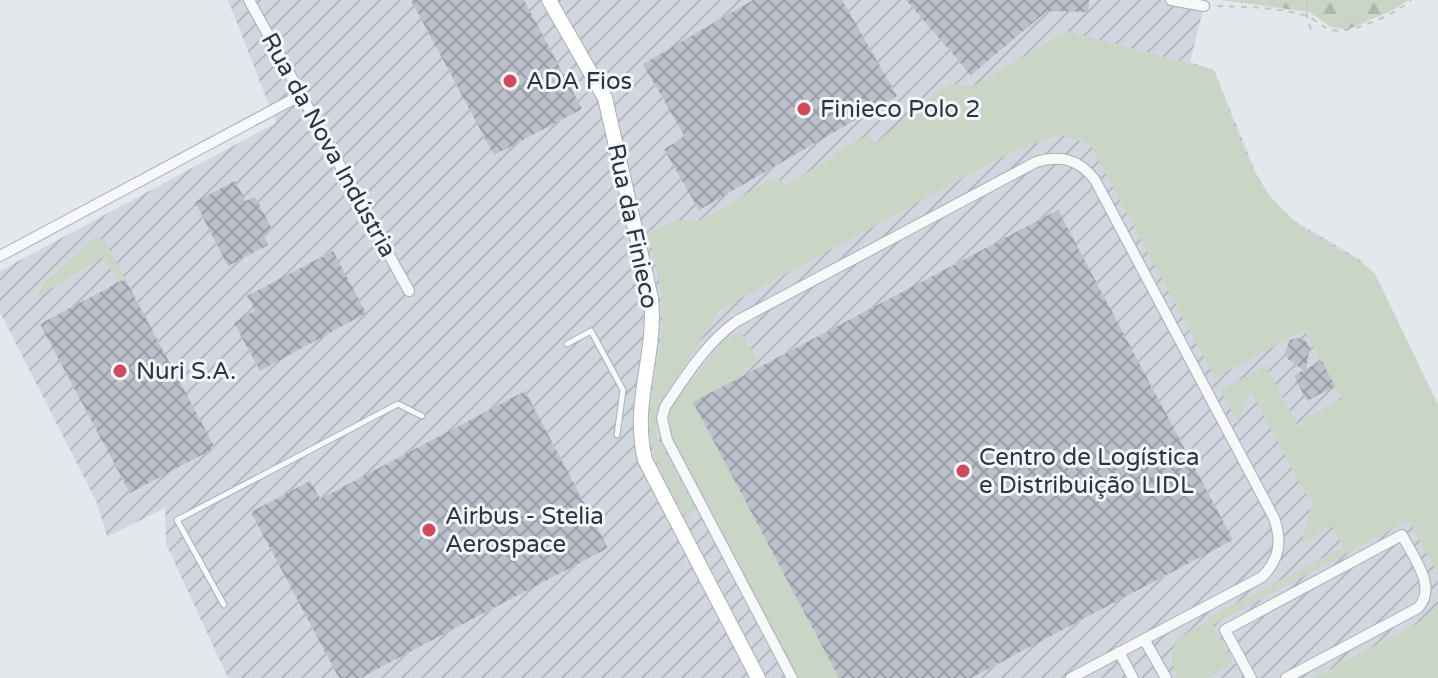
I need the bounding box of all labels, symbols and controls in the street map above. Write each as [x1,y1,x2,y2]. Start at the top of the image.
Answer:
street label: Rua da Nova Indústria [255,28,402,263]
place label: ADA Fios [526,67,632,96]
marker: ADA Fios [501,72,519,90]
place label: Finieco Polo 2 [820,95,980,124]
marker: Finieco Polo 2 [795,100,813,118]
street label: Rua da Finieco [601,141,664,311]
place label: Nuri S.A. [136,357,236,386]
marker: Nuri S.A. [111,362,129,380]
place label: Centro de Logística e Distribuição LIDL [979,443,1199,500]
marker: Centro de Logística e Distribuição LIDL [954,462,972,480]
place label: Airbus - Stelia Aerospace [445,502,604,559]
marker: Airbus - Stelia Aerospace [420,521,438,539]

